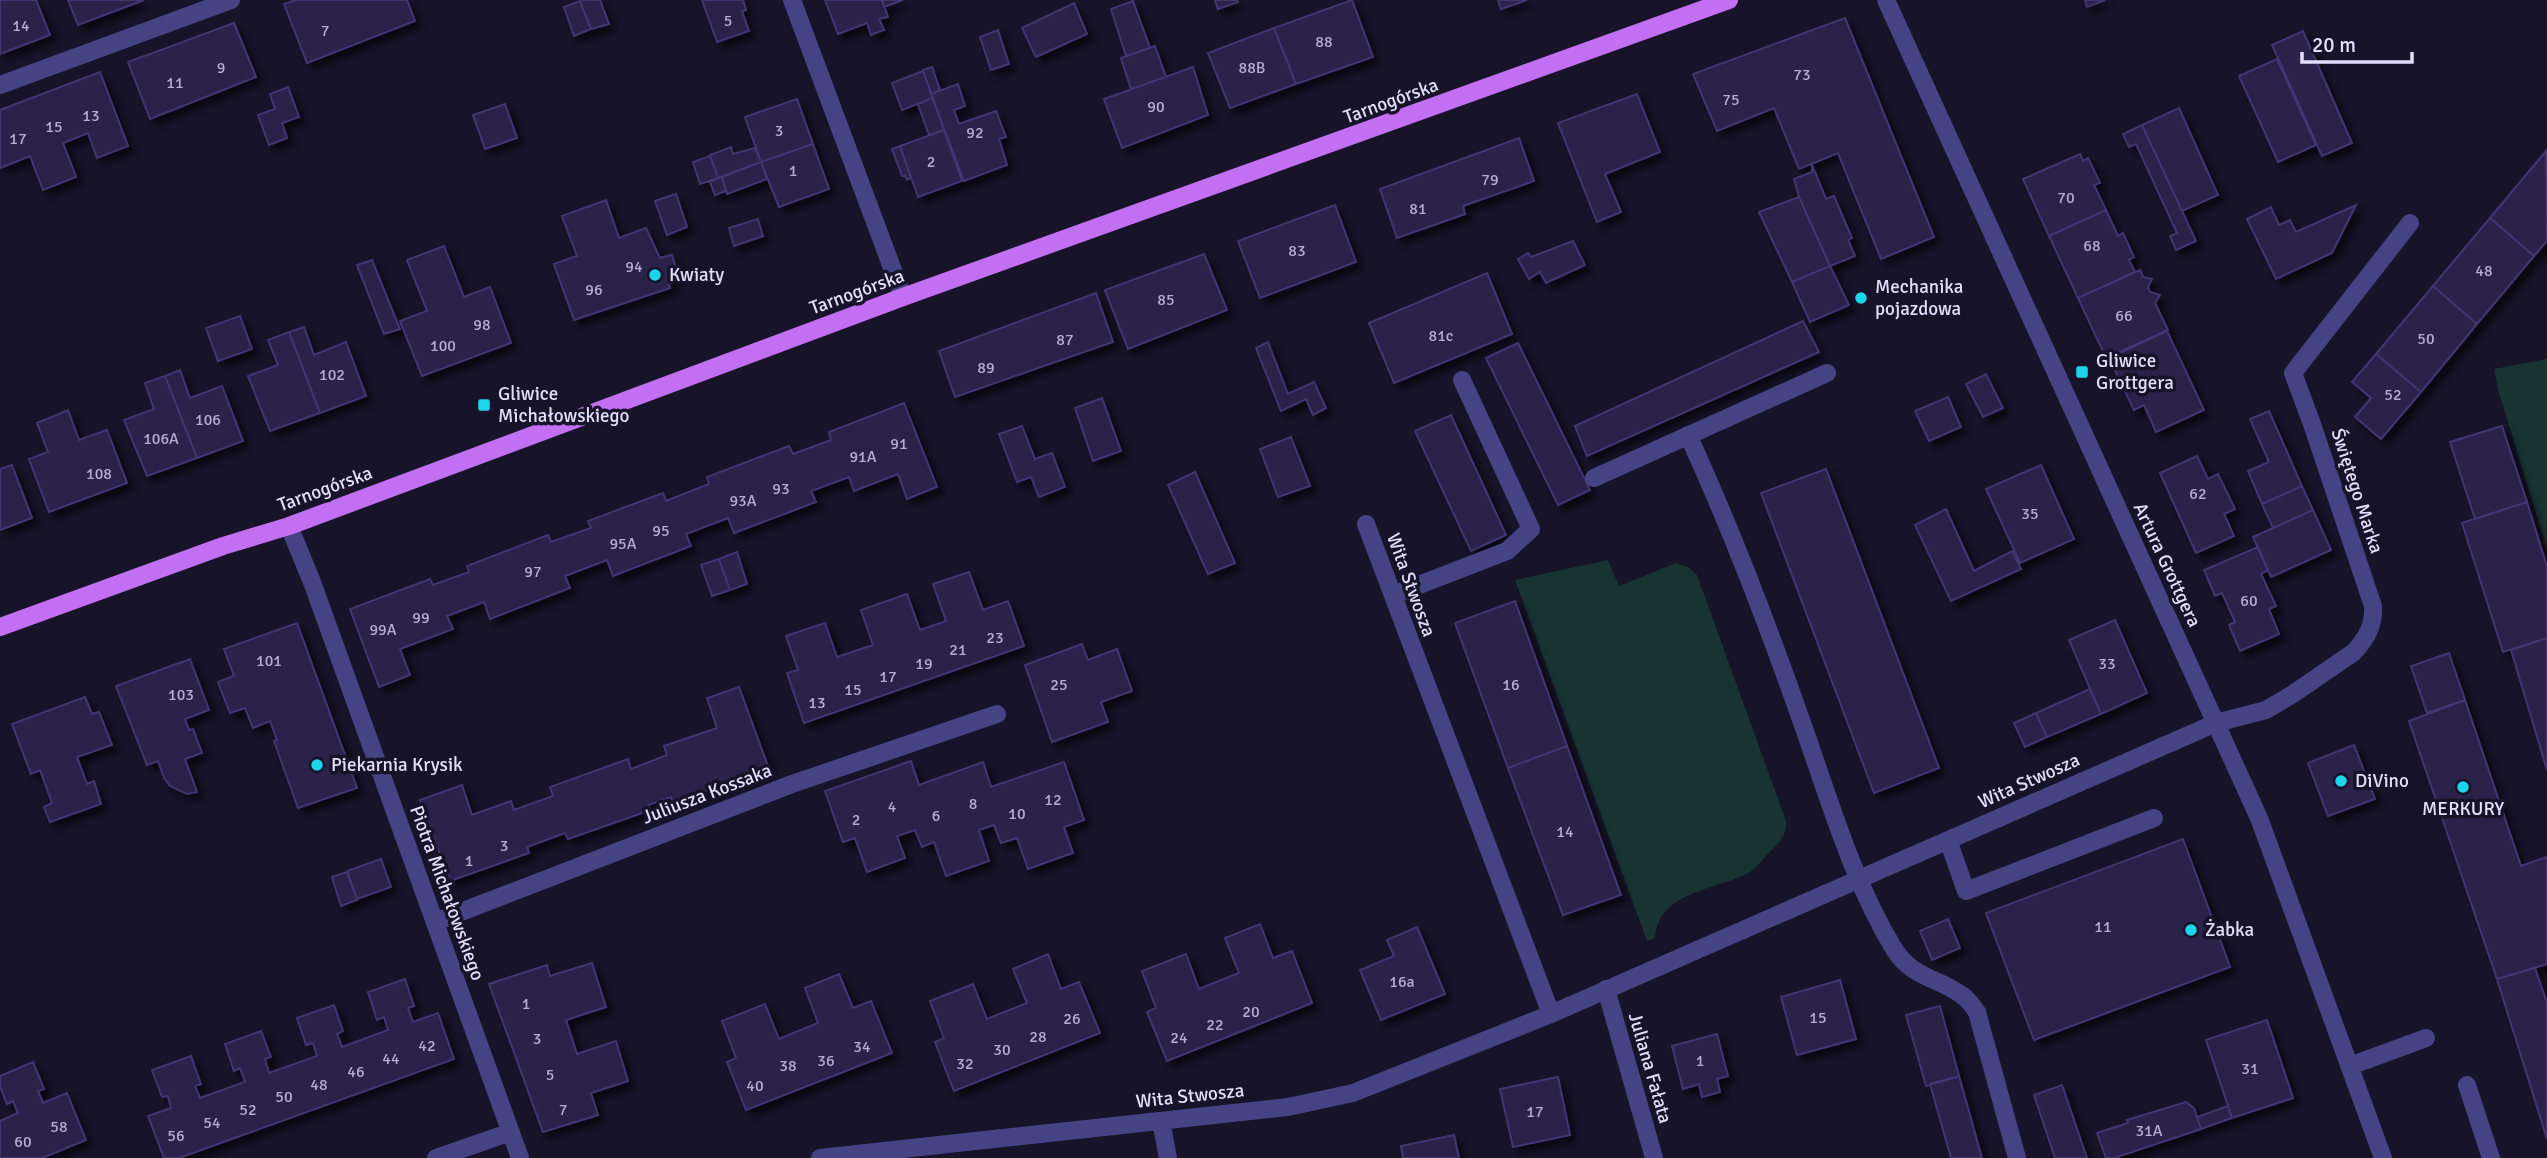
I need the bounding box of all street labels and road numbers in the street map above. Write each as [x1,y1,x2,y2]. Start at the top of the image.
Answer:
street label: Tarnogórska [1340,73,1442,129]
street label: Tarnogórska [806,264,908,320]
street label: Świętego Marka [2325,425,2389,557]
street label: Tarnogórska [274,461,376,517]
street label: Artura Grottgera [2128,499,2206,631]
street label: Wita Stwosza [1381,530,1441,640]
street label: Wita Stwosza [1974,748,2084,814]
street label: Juliusza Kossaka [639,758,775,830]
street label: Piotra Michałowskiego [404,802,490,984]
street label: Juliana Fałata [1623,1010,1677,1126]
street label: Wita Stwosza [1135,1078,1245,1114]

